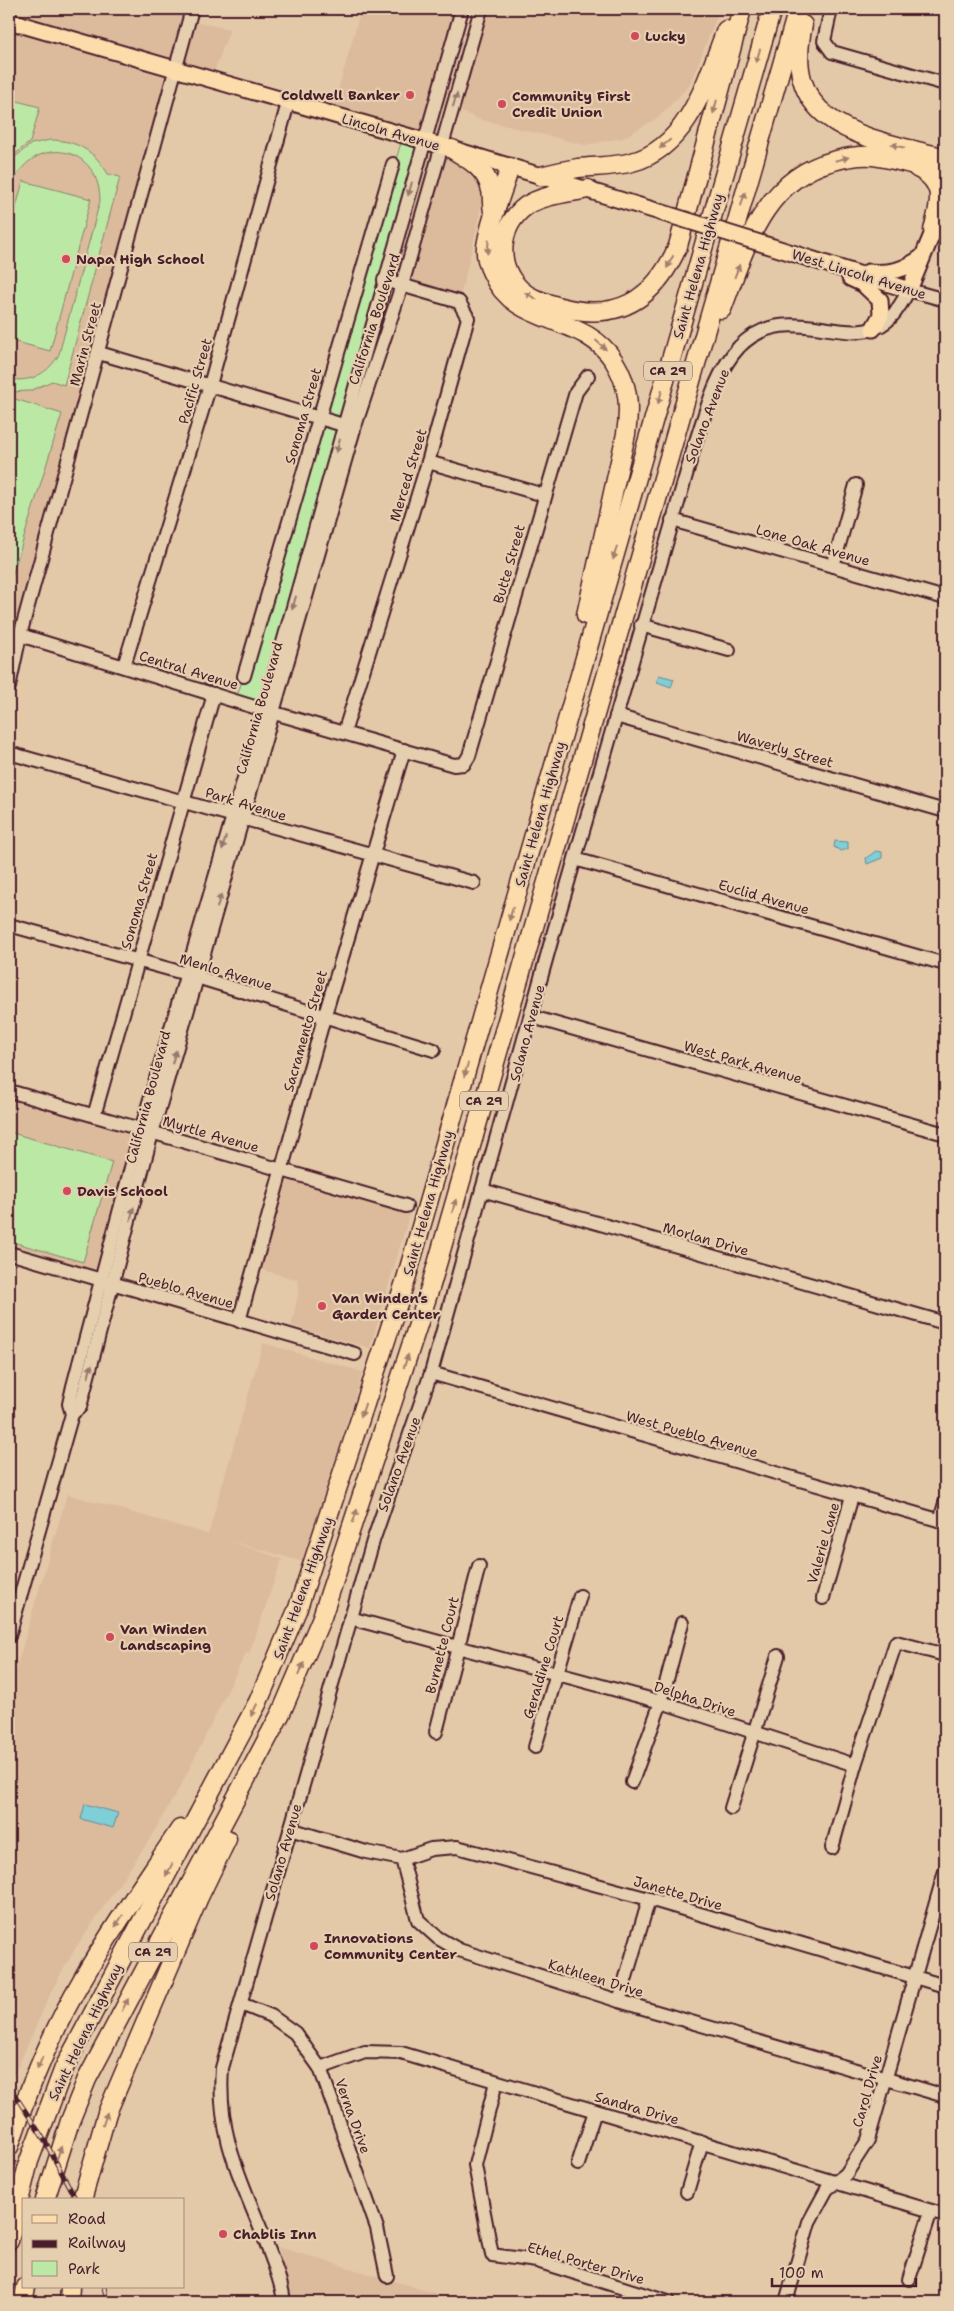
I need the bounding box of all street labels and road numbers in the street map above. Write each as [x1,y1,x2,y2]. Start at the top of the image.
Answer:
street label: Lincoln Avenue [340,109,442,155]
street label: Saint Helena Highway [669,191,727,341]
street label: West Lincoln Avenue [789,245,929,303]
street label: California Boulevard [344,251,404,387]
street label: Marin Street [65,300,105,388]
street label: Pacific Street [174,336,216,426]
road number: CA 29 [644,362,692,381]
street label: Sonoma Street [281,366,325,466]
street label: Solano Avenue [681,366,733,466]
street label: Merced Street [385,426,431,524]
street label: Lone Oak Avenue [754,520,872,570]
street label: Butte Street [489,522,529,606]
street label: California Boulevard [231,640,287,776]
street label: Central Avenue [137,646,241,694]
street label: Waverly Street [734,727,836,771]
street label: Saint Helena Highway [511,739,569,889]
street label: Park Avenue [203,783,289,825]
street label: Sonoma Street [117,851,161,951]
street label: Euclid Avenue [716,875,812,919]
street label: Menlo Avenue [177,949,275,995]
street label: Sacramento Street [279,968,331,1094]
street label: Solano Avenue [505,982,549,1084]
street label: California Boulevard [122,1028,174,1165]
street label: West Park Avenue [682,1036,804,1088]
road number: CA 29 [460,1092,508,1110]
street label: Myrtle Avenue [161,1112,261,1156]
street label: Saint Helena Highway [399,1128,457,1278]
street label: Morlan Drive [661,1218,751,1260]
street label: Pueblo Avenue [136,1268,236,1312]
street label: West Pueblo Avenue [624,1407,760,1462]
street label: Solano Avenue [373,1414,425,1514]
street label: Valerie Lane [803,1500,843,1586]
street label: Saint Helena Highway [269,1514,337,1662]
street label: Burnette Court [421,1594,463,1696]
street label: Geraldine Court [519,1613,567,1721]
street label: Delpha Drive [652,1677,738,1721]
street label: Solano Avenue [261,1801,305,1903]
street label: Janette Drive [631,1872,725,1914]
road number: CA 29 [129,1942,177,1961]
street label: Kathleen Drive [546,1955,646,2001]
street label: Saint Helena Highway [44,1960,126,2104]
street label: Carol Drive [848,2053,886,2129]
street label: Verna Drive [331,2076,375,2156]
street label: Sandra Drive [593,2087,681,2129]
street label: Ethel Porter Drive [525,2238,647,2288]

